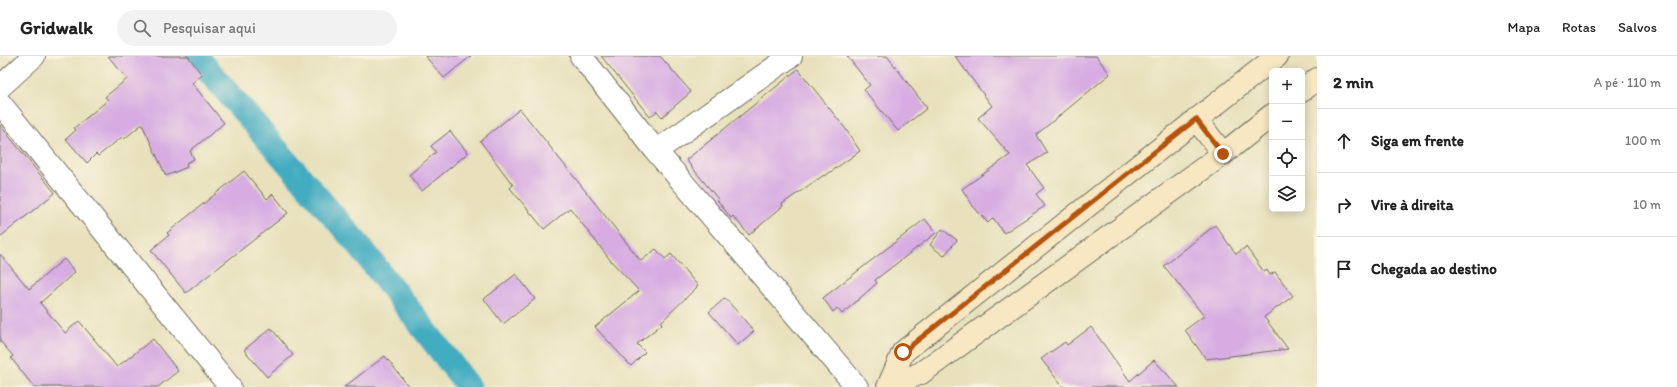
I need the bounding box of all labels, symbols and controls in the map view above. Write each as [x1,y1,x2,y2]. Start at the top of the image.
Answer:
search box [117,10,397,46]
text: Gridwalk [20,16,93,39]
icon: search [131,17,153,39]
text: Pesquisar aqui [163,19,256,37]
text: Mapa [1508,19,1540,36]
text: Rotas [1562,19,1596,36]
text: Salvos [1618,19,1657,36]
map controls [1269,68,1305,212]
button: + [1269,68,1305,104]
text: 2 min [1333,72,1373,92]
text: A pé · 110 m [1594,75,1661,90]
button: − [1269,104,1305,140]
icon: ahead [1333,130,1355,152]
text: Siga em frente [1371,132,1464,150]
text: 100 m [1625,133,1661,148]
button: locate [1269,140,1305,176]
route end [1214,145,1232,163]
button: layers [1269,176,1305,212]
icon: right [1333,194,1355,216]
text: Vire à direita [1371,196,1454,214]
text: 10 m [1633,197,1661,212]
icon: arrive [1333,258,1355,280]
text: Chegada ao destino [1371,260,1497,278]
route start [894,343,912,361]

